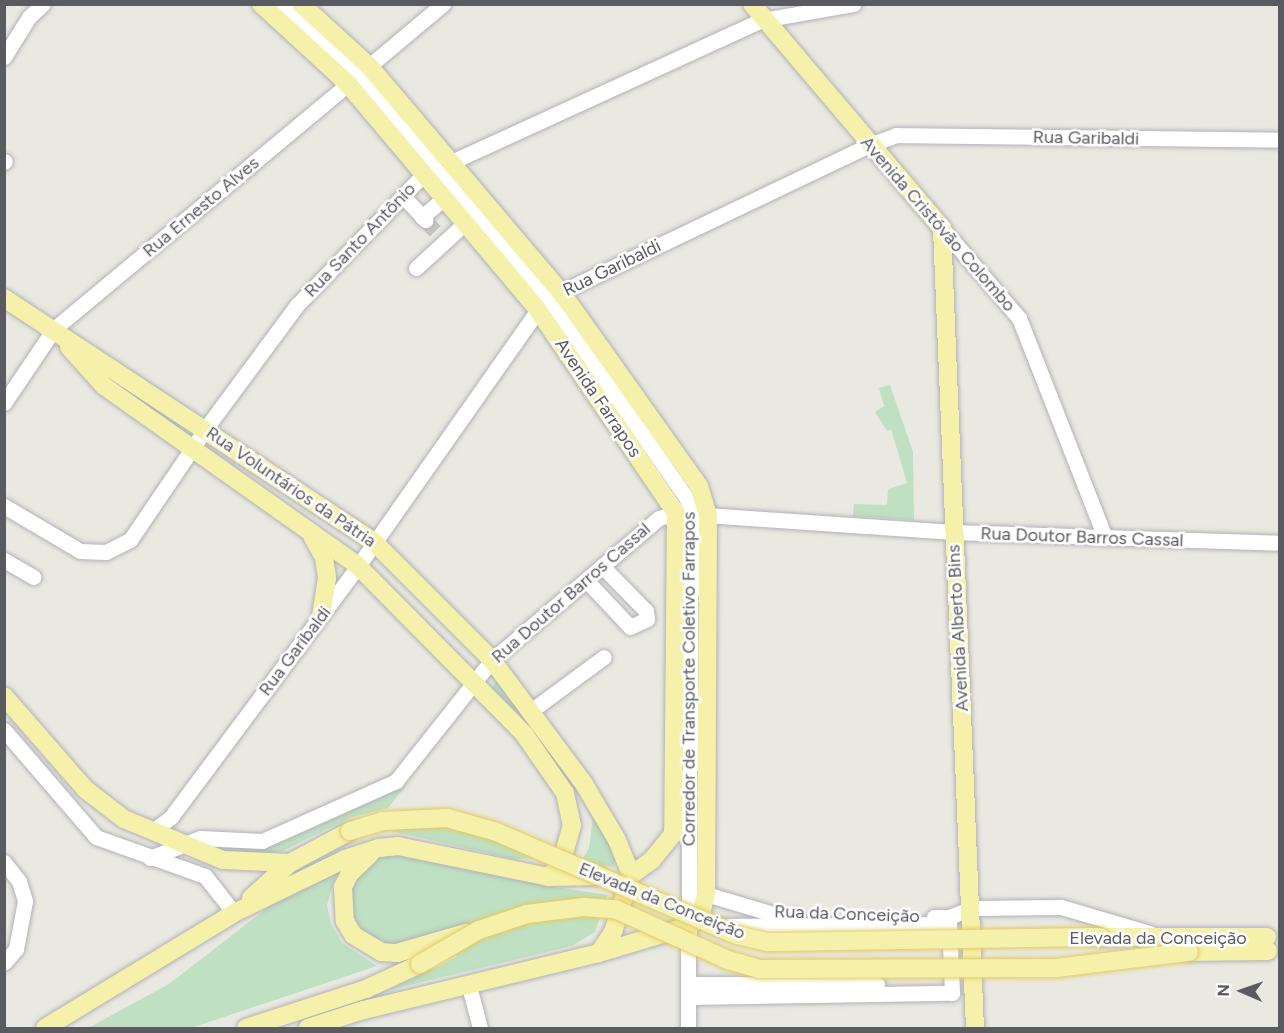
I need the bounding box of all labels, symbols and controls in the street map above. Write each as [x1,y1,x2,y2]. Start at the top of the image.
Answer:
street label: Rua Garibaldi [1033,126,1139,150]
street label: Avenida Cristóvão Colombo [856,132,1020,316]
street label: Rua Ernesto Alves [138,152,264,262]
street label: Rua Santo Antônio [300,178,420,302]
street label: Rua Garibaldi [559,235,665,301]
street label: Avenida Farrapos [550,334,646,462]
street label: Rua Voluntários da Pátria [202,422,380,552]
street label: Corredor de Transporte Coletivo Farrapos [678,512,700,846]
street label: Rua Doutor Barros Cassal [487,518,655,668]
street label: Rua Doutor Barros Cassal [980,523,1184,551]
street label: Avenida Alberto Bins [943,544,973,712]
street label: Rua Garibaldi [254,602,336,700]
street label: Elevada da Conceição [576,858,748,944]
street label: Rua da Conceição [774,901,920,927]
street label: Elevada da Conceição [1069,927,1247,949]
north arrow [1212,961,1272,1021]
text: N [1214,984,1233,997]

